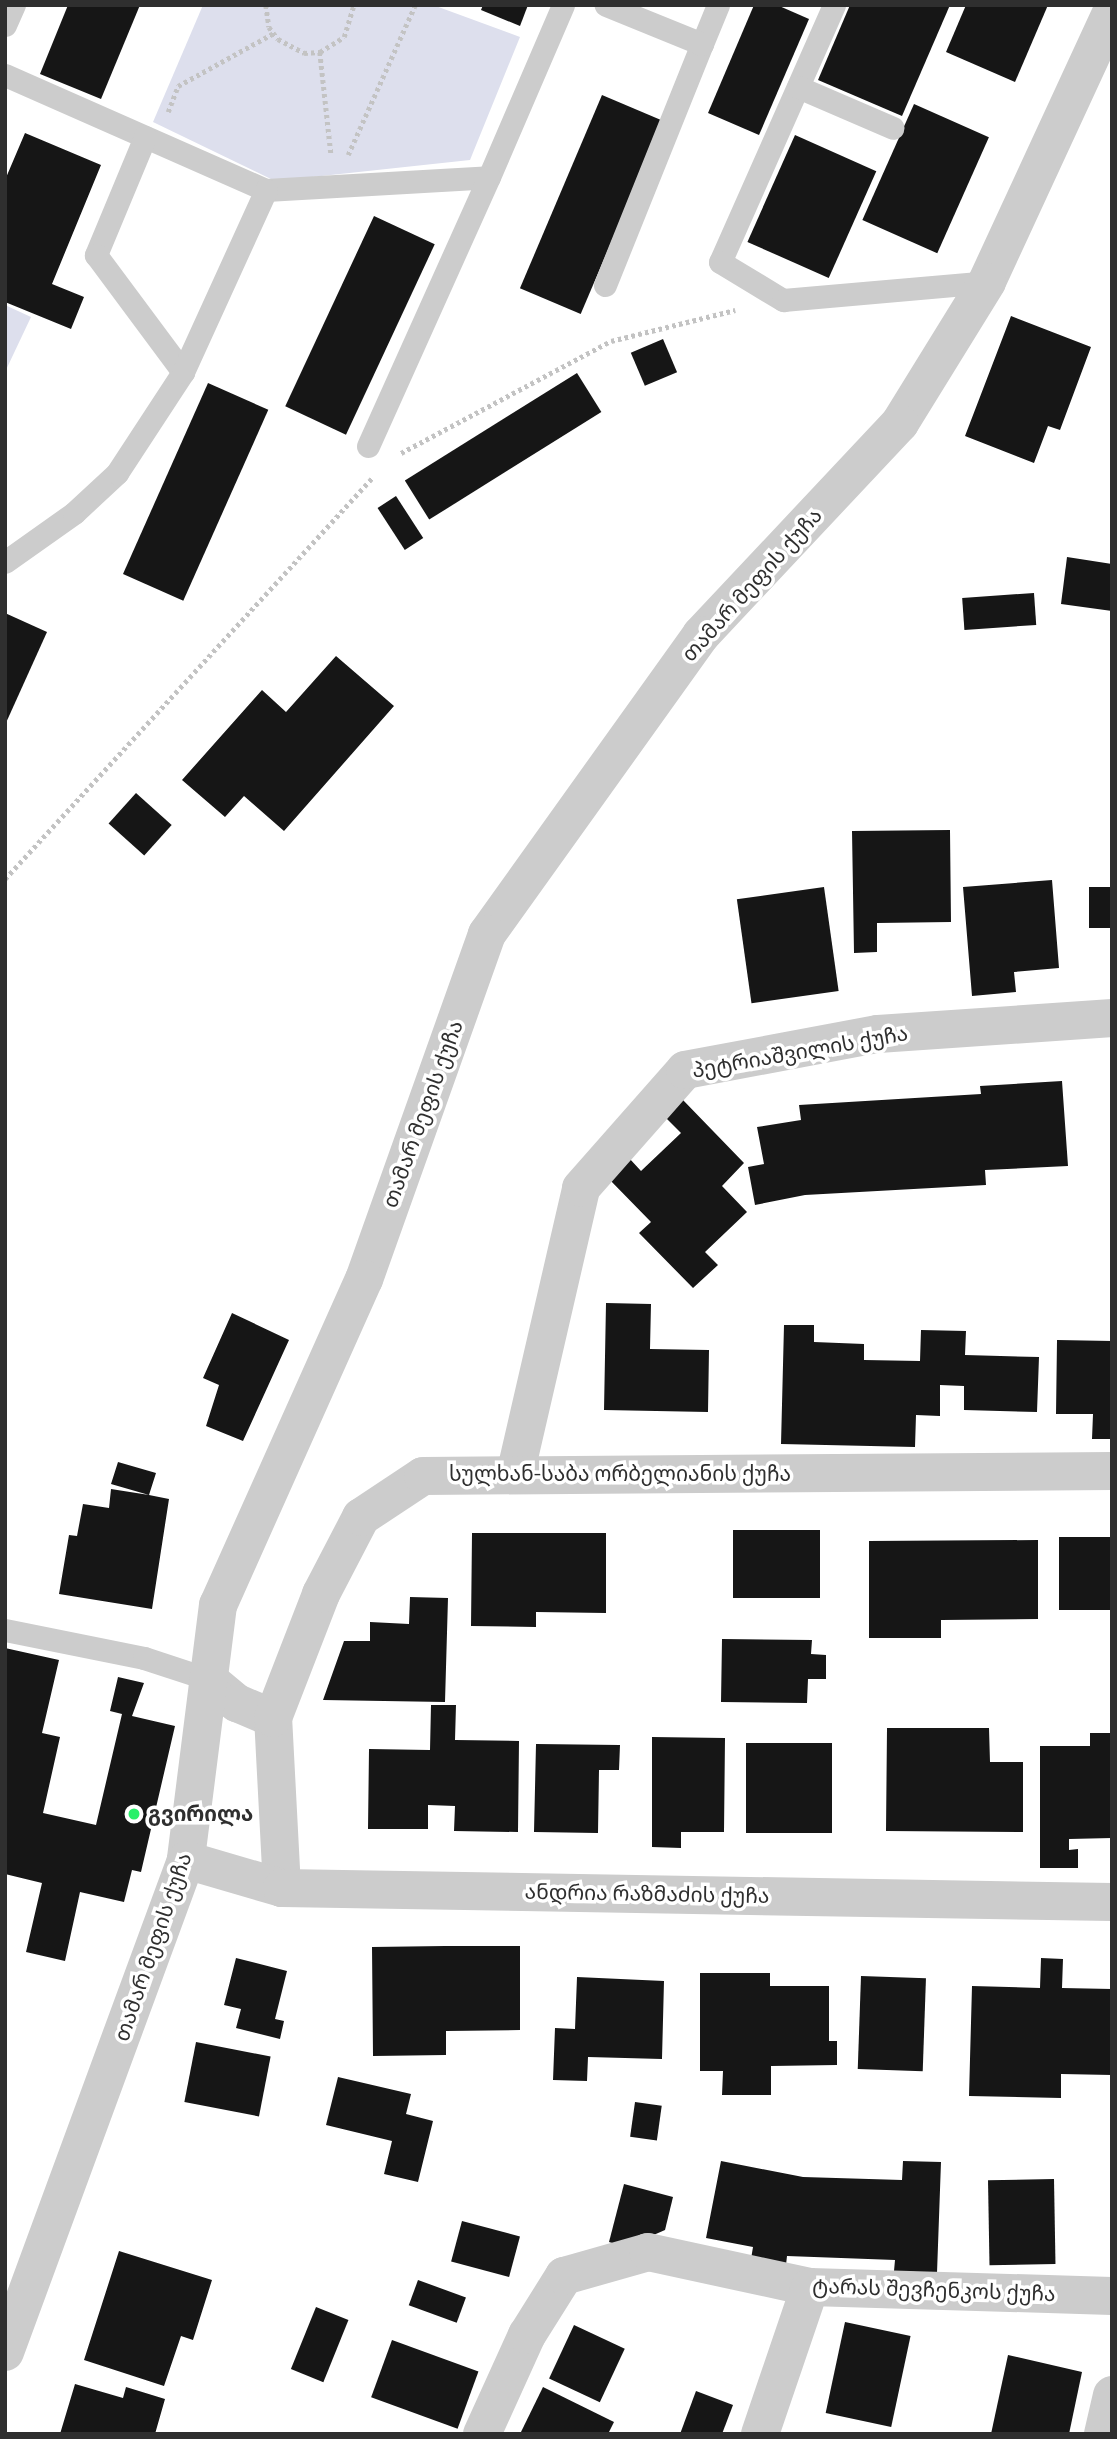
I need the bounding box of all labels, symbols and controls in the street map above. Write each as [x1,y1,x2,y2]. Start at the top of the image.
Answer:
street label: თამარ მეფის ქუჩა [677,503,827,667]
street label: თამარ მეფის ქუჩა [377,1017,469,1211]
street label: პეტრიაშვილის ქუჩა [690,1021,910,1083]
street label: სულხან-საბა ორბელიანის ქუჩა [449,1461,791,1487]
place label: გვირილა [148,1801,253,1827]
marker: გვირილა [126,1806,142,1822]
street label: თამარ მეფის ქუჩა [109,1849,197,2045]
street label: ანდრია რაზმაძის ქუჩა [524,1879,770,1909]
street label: ტარას შევჩენკოს ქუჩა [812,2273,1056,2307]

